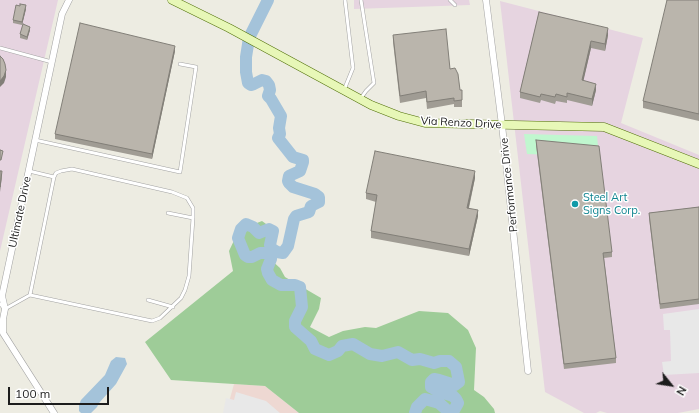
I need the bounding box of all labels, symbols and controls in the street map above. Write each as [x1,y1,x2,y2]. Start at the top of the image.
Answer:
street label: Via Renzo Drive [420,114,502,132]
street label: Performance Drive [497,137,521,233]
street label: Ultimate Drive [6,175,34,249]
place label: Steel Art Signs Corp. [583,191,640,217]
marker: Steel Art Signs Corp. [570,199,580,209]
north arrow [651,365,691,405]
scale bar [10,379,111,405]
text: N [673,384,690,398]
text: 100 m [15,386,50,401]

